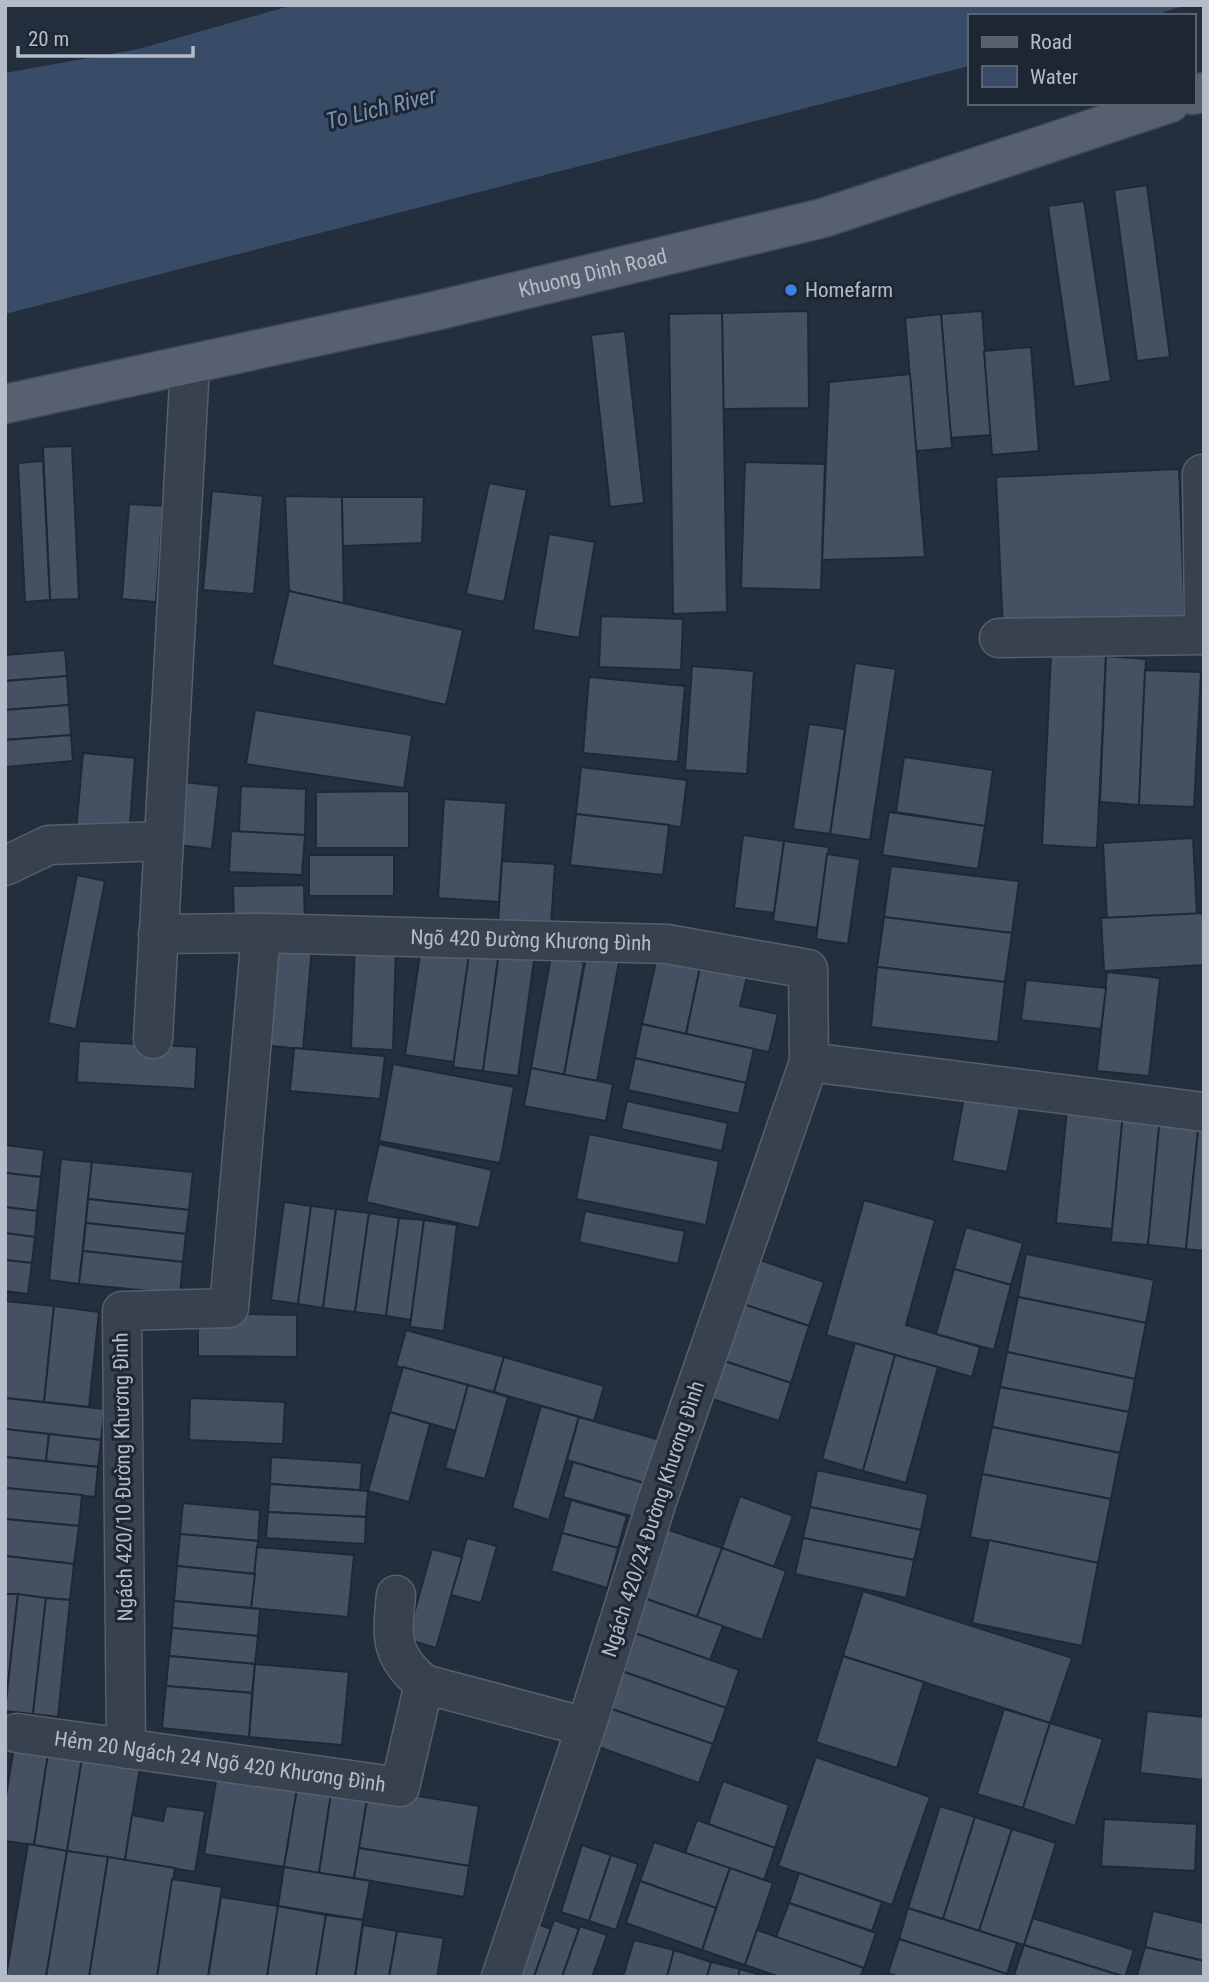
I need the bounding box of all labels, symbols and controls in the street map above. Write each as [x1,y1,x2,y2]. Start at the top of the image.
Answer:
scale bar [18,14,192,58]
legend [968,14,1195,105]
text: 20 m [28,27,69,51]
text: Road [1030,30,1072,54]
text: Water [1030,65,1078,89]
water label: To Lich River [323,81,440,135]
street label: Khuong Dinh Road [516,244,669,303]
place label: Homefarm [805,278,893,302]
marker: Homefarm [783,282,799,298]
street label: Ngõ 420 Đường Khương Đình [410,925,652,956]
street label: Ngách 420/10 Đường Khương Đình [108,1332,138,1622]
street label: Ngách 420/24 Đường Khương Đình [597,1378,709,1660]
street label: Hẻm 20 Ngách 24 Ngõ 420 Khương Đình [53,1726,387,1797]

